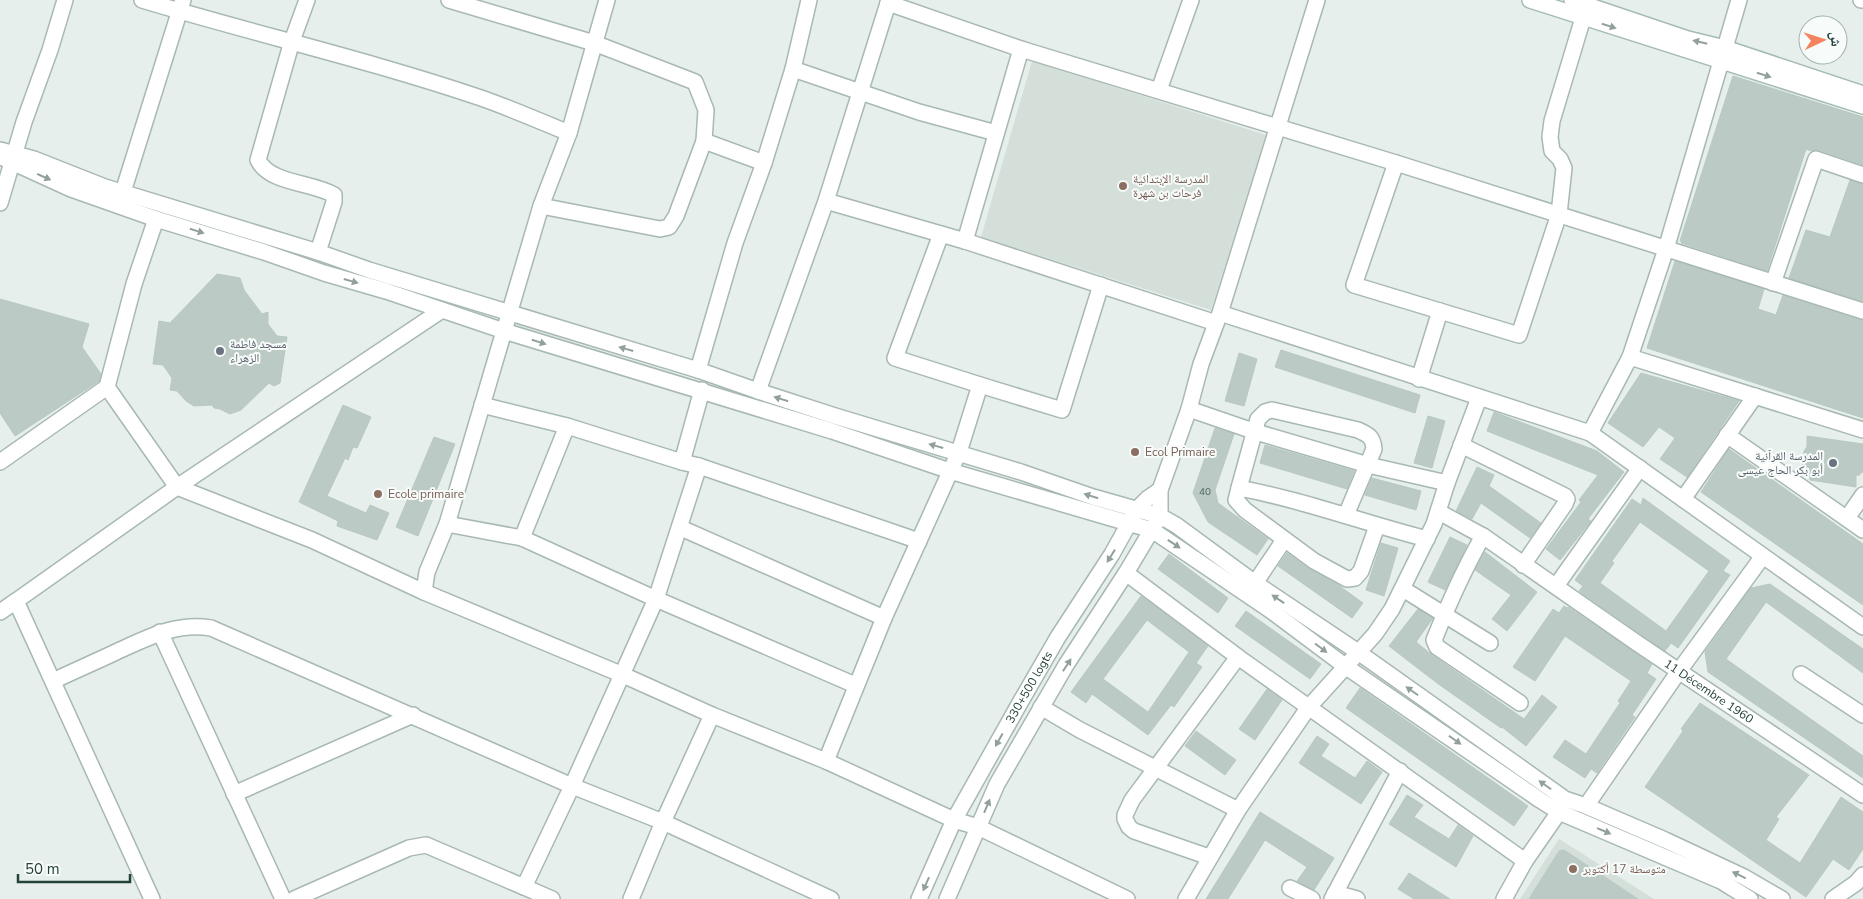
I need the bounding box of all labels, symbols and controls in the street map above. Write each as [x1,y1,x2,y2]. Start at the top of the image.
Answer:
north arrow [1798,15,1848,65]
one-way arrow [1602,23,1617,31]
text: ش [1825,31,1845,47]
one-way arrow [1693,38,1708,46]
one-way arrow [1757,71,1772,79]
place label: المدرسة الإبتدائية فرحات بن شهرة [1133,171,1209,201]
one-way arrow [37,173,51,181]
marker: المدرسة الإبتدائية فرحات بن شهرة [1117,180,1129,192]
one-way arrow [189,228,204,236]
one-way arrow [344,277,359,285]
place label: مسجد فاطمة الزهراء [230,336,287,366]
one-way arrow [532,338,547,346]
one-way arrow [618,344,633,352]
marker: مسجد فاطمة الزهراء [214,345,226,357]
one-way arrow [773,394,788,402]
one-way arrow [928,441,943,449]
place label: Ecol Primaire [1145,444,1215,460]
marker: Ecol Primaire [1129,446,1141,458]
place label: المدرسة القرآنية أبو بكر الحاج عيسى [1738,448,1823,478]
marker: المدرسة القرآنية أبو بكر الحاج عيسى [1827,457,1839,469]
house number: 40 [1199,485,1211,499]
place label: Ecole primaire [388,486,464,502]
marker: Ecole primaire [372,488,384,500]
one-way arrow [1083,491,1098,499]
one-way arrow [1167,540,1181,549]
one-way arrow [1106,549,1115,563]
one-way arrow [1271,594,1285,604]
one-way arrow [1314,643,1327,654]
street label: 330+500 logts [1002,648,1056,726]
street label: 11 Décembre 1960 [1661,655,1757,727]
one-way arrow [1062,658,1071,671]
one-way arrow [1405,686,1419,696]
one-way arrow [995,732,1003,747]
one-way arrow [1448,735,1461,745]
one-way arrow [1538,780,1552,790]
one-way arrow [984,799,992,813]
one-way arrow [1597,828,1611,836]
scale bar [18,852,130,884]
text: 50 m [25,859,60,879]
place label: متوسطة 17 أكتوبر [1582,861,1666,877]
marker: متوسطة 17 أكتوبر [1567,863,1579,875]
one-way arrow [1732,871,1746,879]
one-way arrow [921,877,929,891]

